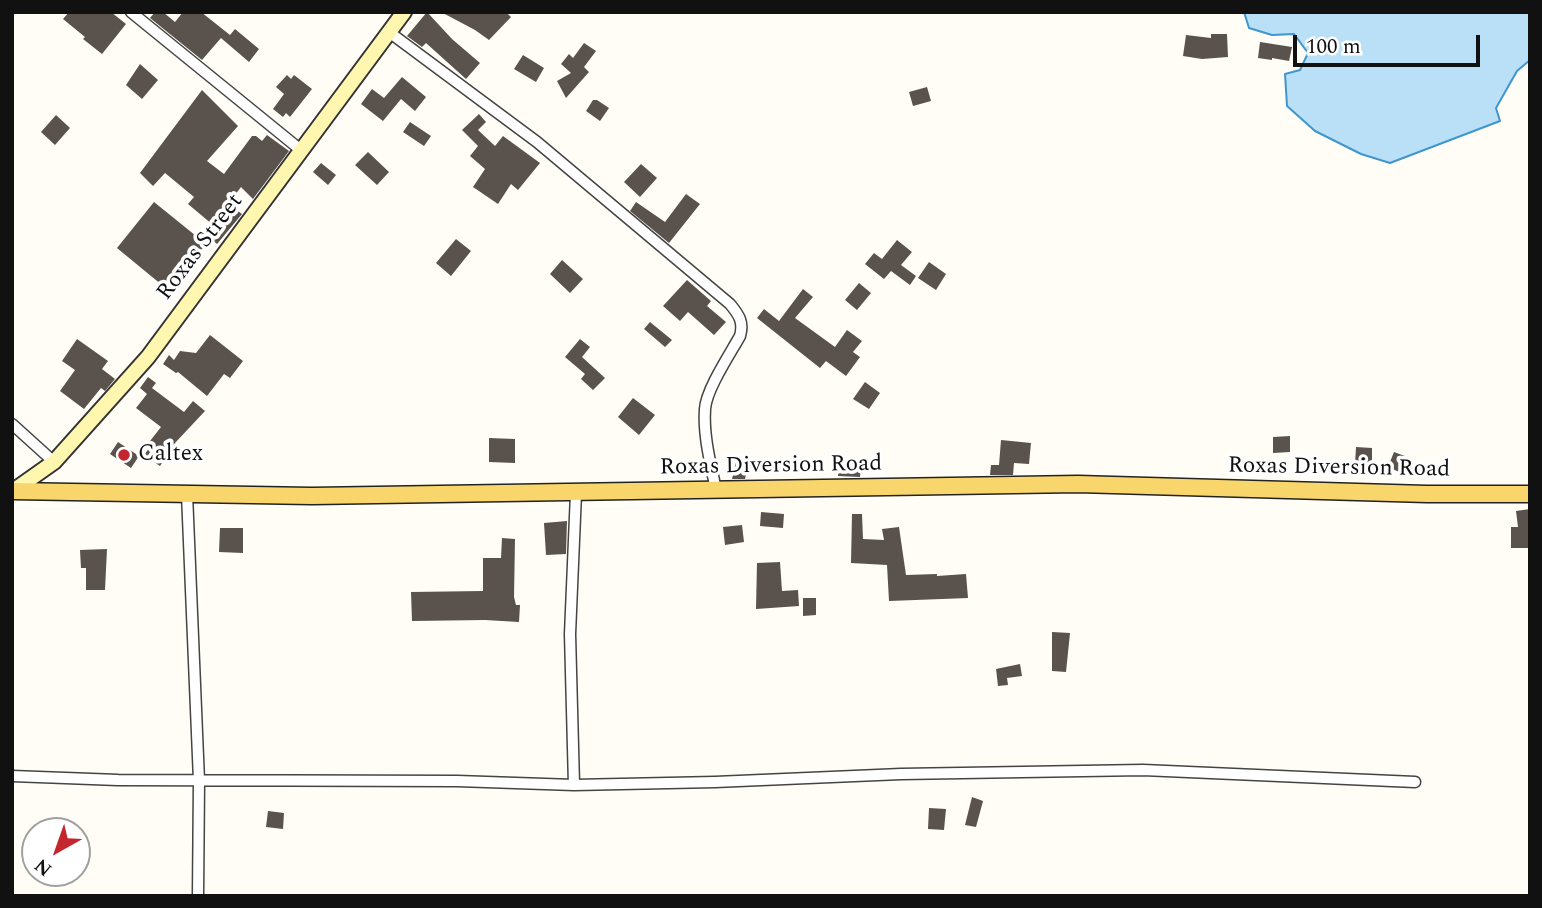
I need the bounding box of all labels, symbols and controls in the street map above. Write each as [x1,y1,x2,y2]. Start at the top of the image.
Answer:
scale bar [1297,21,1484,65]
text: 100 m [1306,31,1361,63]
street label: Roxas Street [152,189,250,307]
place label: Caltex [138,441,203,469]
marker: Caltex [116,447,132,463]
street label: Roxas Diversion Road [659,451,883,483]
street label: Roxas Diversion Road [1227,453,1451,485]
north arrow [21,817,91,887]
text: N [28,851,59,883]

